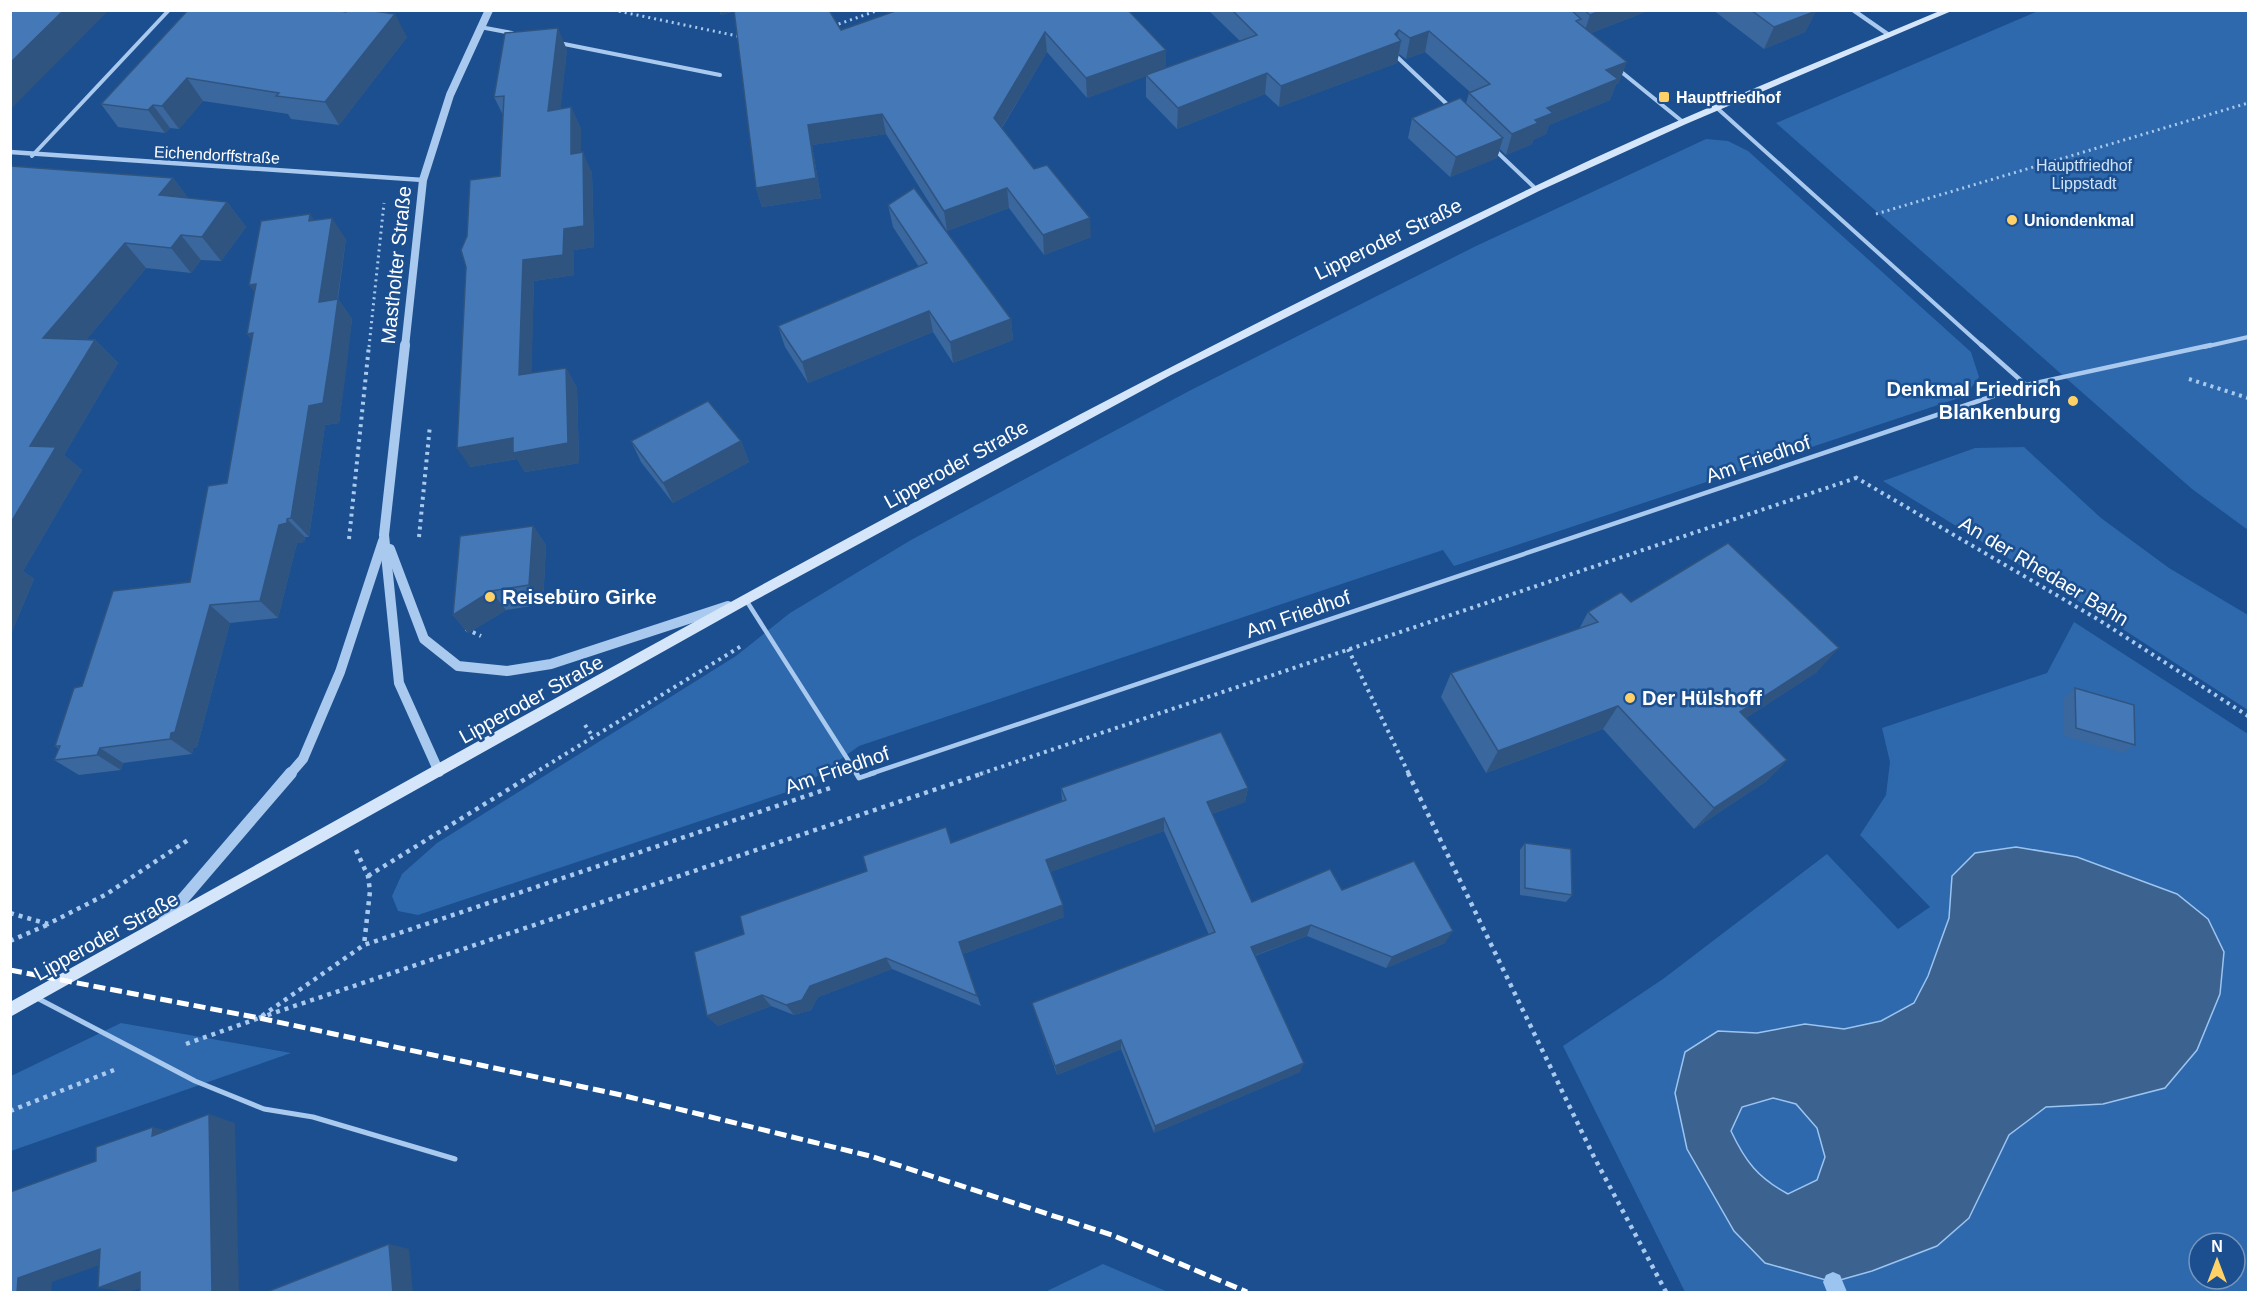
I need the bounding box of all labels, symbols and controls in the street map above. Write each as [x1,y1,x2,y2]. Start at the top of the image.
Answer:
place label: Hauptfriedhof [1676,89,1782,106]
marker: Hauptfriedhof [1657,90,1671,104]
street label: Eichendorffstraße [154,143,280,167]
park label: Hauptfriedhof Lippstadt [2036,157,2133,192]
street label: Mastholter Straße [377,185,415,345]
street label: Lipperoder Straße [1311,194,1465,284]
place label: Uniondenkmal [2024,212,2134,229]
marker: Uniondenkmal [2005,213,2019,227]
place label: Denkmal Friedrich Blankenburg [1886,378,2061,423]
marker: Denkmal Friedrich Blankenburg [2066,394,2080,408]
street label: Lipperoder Straße [880,415,1032,513]
street label: Am Friedhof [1703,431,1813,487]
street label: An der Rhedaer Bahn [1955,512,2133,630]
place label: Reisebüro Girke [502,586,657,608]
street label: Am Friedhof [1243,586,1353,642]
marker: Reisebüro Girke [483,590,497,604]
street label: Lipperoder Straße [455,650,607,748]
place label: Der Hülshoff [1642,687,1762,709]
marker: Der Hülshoff [1623,691,1637,705]
street label: Am Friedhof [782,742,892,798]
street label: Lipperoder Straße [30,887,182,985]
north arrow [2187,1231,2247,1291]
text: N [2211,1238,2223,1255]

